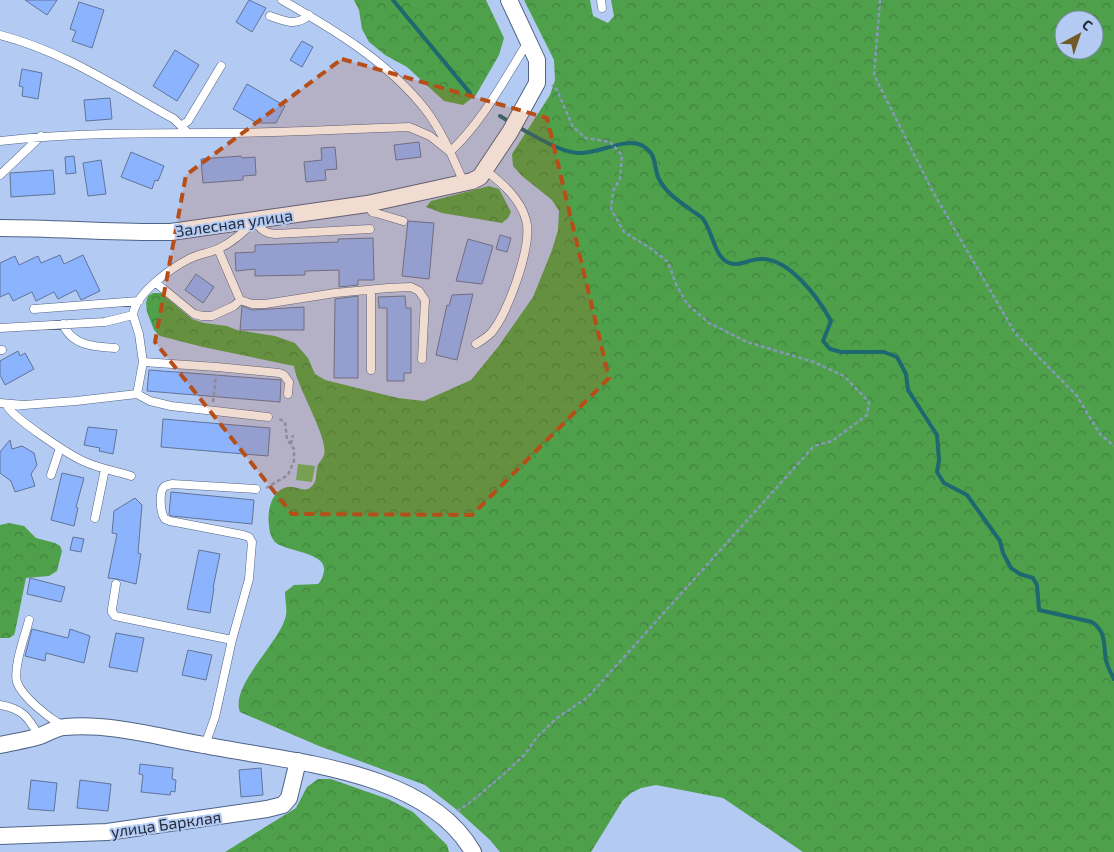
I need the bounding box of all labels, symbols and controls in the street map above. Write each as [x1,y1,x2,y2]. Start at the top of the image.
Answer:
north arrow [1054,10,1104,60]
text: С [1079,16,1096,34]
street label: Залесная улица [174,205,294,241]
street label: улица Барклая [110,806,222,842]

